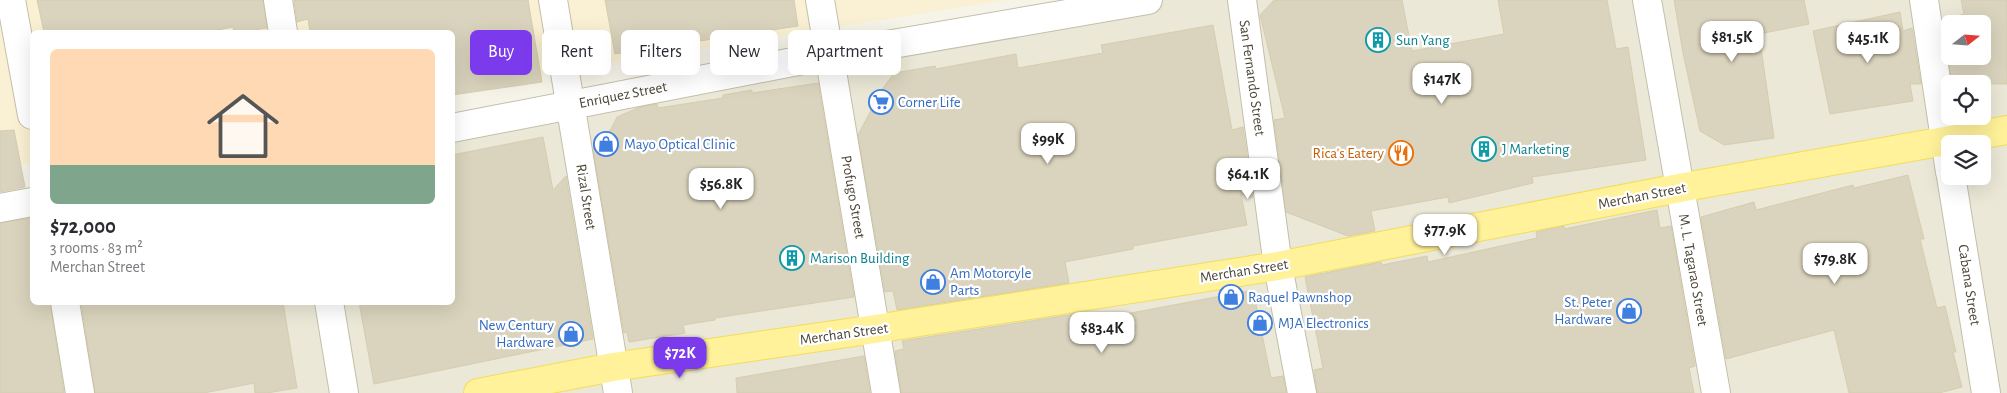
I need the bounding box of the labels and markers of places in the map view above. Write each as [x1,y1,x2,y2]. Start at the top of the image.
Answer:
pin: $81.5K [1691,20,1773,63]
pin: $45.1K [1827,22,1909,64]
building icon: Sun Yang [1365,27,1391,53]
place label: Sun Yang [1396,33,1450,48]
pin: $147K [1407,62,1477,105]
supermarket icon: Corner Life [868,89,894,115]
place label: Corner Life [898,95,961,110]
pin: $99K [1018,122,1078,165]
shop icon: Mayo Optical Clinic [593,131,619,157]
building icon: J Marketing [1471,136,1497,162]
place label: Mayo Optical Clinic [624,137,735,152]
restaurant icon: Rica's Eatery [1388,140,1414,166]
place label: J Marketing [1502,142,1570,157]
place label: Rica's Eatery [1313,146,1385,161]
pin: $64.1K [1207,158,1289,200]
pin: $56.8K [680,168,762,210]
pin: $77.9K [1404,214,1486,256]
pin: $79.8K [1794,242,1876,285]
building icon: Marison Building [779,245,805,271]
place label: Marison Building [810,251,910,266]
place label: Am Motorcyle Parts [950,266,1031,298]
shop icon: Am Motorcyle Parts [920,269,946,295]
shop icon: Raquel Pawnshop [1218,284,1244,310]
place label: Raquel Pawnshop [1248,290,1352,305]
place label: St. Peter Hardware [1554,295,1612,327]
shop icon: St. Peter Hardware [1616,298,1642,324]
shop icon: MJA Electronics [1247,310,1273,336]
pin: $83.4K [1061,312,1143,354]
place label: MJA Electronics [1278,316,1369,331]
place label: New Century Hardware [479,318,555,350]
shop icon: New Century Hardware [558,321,584,347]
pin: $72K [650,336,710,379]

